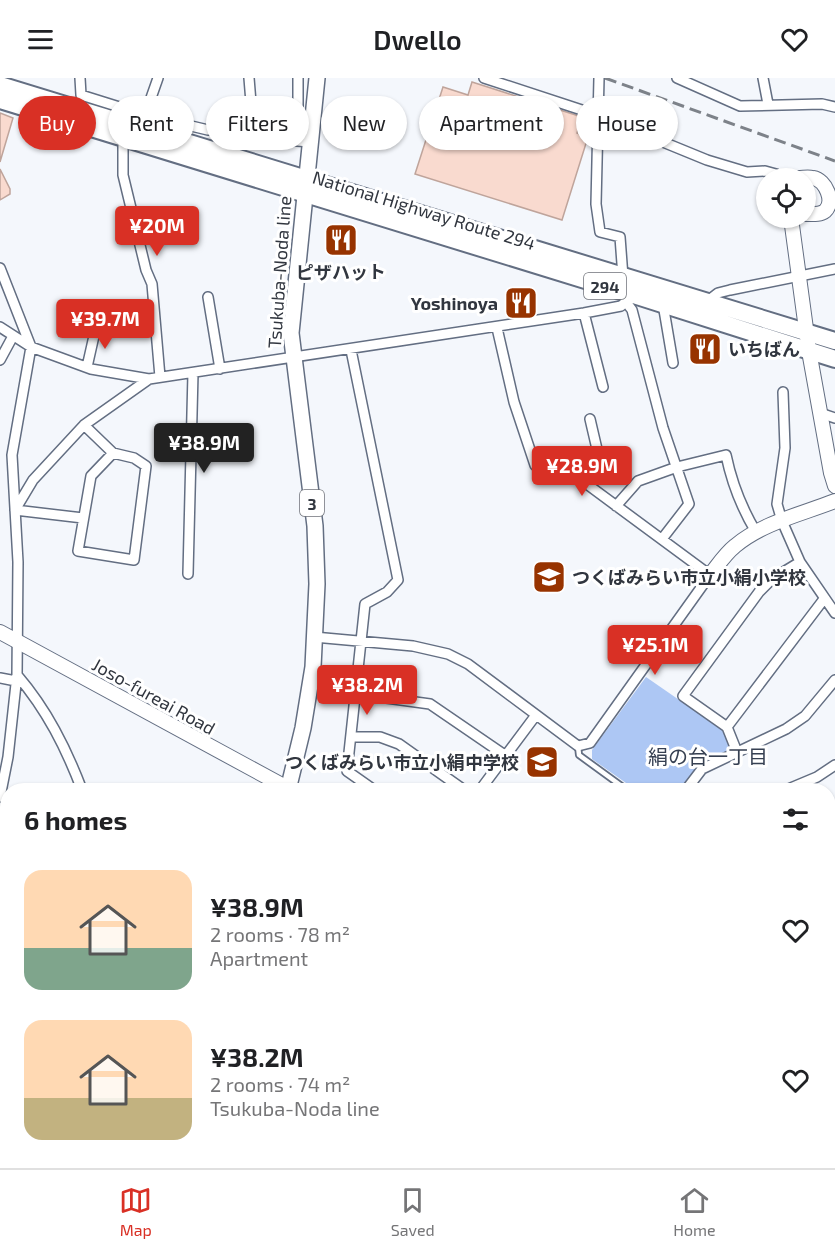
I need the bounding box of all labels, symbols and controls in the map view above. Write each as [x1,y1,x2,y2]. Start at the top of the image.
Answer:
icon: menu [24,23,57,56]
text: Dwello [373,23,462,55]
icon: heart [778,23,811,56]
chip: Buy [18,96,96,150]
chip: Rent [108,96,194,150]
chip: Filters [206,96,309,150]
chip: New [321,96,407,150]
chip: Apartment [419,96,564,150]
chip: House [576,96,678,150]
street label: National Highway Route 294 [310,166,538,254]
map controls [756,168,816,228]
button: locate [756,168,816,228]
street label: Tsukuba-Noda line [263,195,295,349]
pin: ¥20M [121,206,193,257]
text: ¥20M [129,213,185,237]
restaurant icon: ピザハット [323,222,359,258]
place label: ピザハット [296,261,386,283]
road number: 294 [584,273,626,299]
restaurant icon: Yoshinoya [503,285,539,321]
place label: Yoshinoya [411,292,498,314]
pin: ¥39.7M [56,299,154,350]
text: ¥39.7M [70,306,140,330]
restaurant icon: いちばん [687,331,723,367]
place label: いちばん [728,338,800,360]
pin: ¥38.9M [155,423,253,474]
text: ¥38.9M [168,430,240,454]
pin: ¥28.9M [533,446,631,497]
text: ¥28.9M [546,453,618,477]
road number: 3 [300,490,324,516]
school or university icon: つくばみらい市立小絹小学校 [531,559,567,595]
place label: つくばみらい市立小絹小学校 [572,566,806,588]
pin: ¥25.1M [606,625,704,676]
text: ¥25.1M [622,632,688,656]
street label: Joso-fureai Road [89,653,219,739]
pin: ¥38.2M [318,665,416,716]
text: ¥38.2M [331,672,403,696]
school or university icon: つくばみらい市立小絹中学校 [524,744,560,780]
district label: 絹の台一丁目 [648,744,768,768]
place label: つくばみらい市立小絹中学校 [285,751,519,773]
icon: filters [779,803,812,836]
text: 6 homes [24,804,127,835]
text: ¥38.9M [210,891,304,922]
icon: home [72,894,144,966]
icon: heart [779,914,812,947]
text: 2 rooms · 78 m² [210,922,350,946]
text: Apartment [210,946,308,970]
text: ¥38.2M [210,1041,303,1072]
icon: home [72,1044,144,1116]
icon: heart [779,1064,812,1097]
text: 2 rooms · 74 m² [210,1072,350,1096]
text: Tsukuba-Noda line [210,1096,380,1120]
tab: Map [119,1184,152,1239]
tab: Saved [391,1184,435,1239]
tab: Home [673,1184,716,1239]

